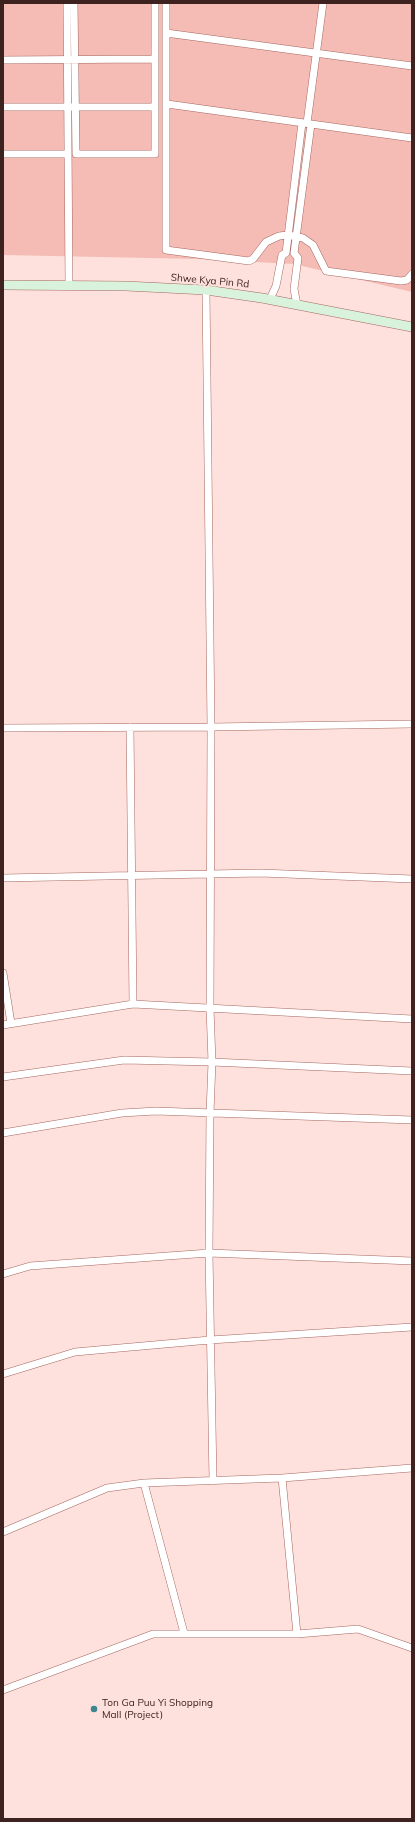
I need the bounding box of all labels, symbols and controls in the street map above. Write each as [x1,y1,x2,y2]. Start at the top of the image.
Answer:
street label: Shwe Kya Pin Rd [170,272,250,290]
place label: Ton Ga Puu Yi Shopping Mall (Project) [102,1697,213,1720]
marker: Ton Ga Puu Yi Shopping Mall (Project) [89,1704,99,1714]

